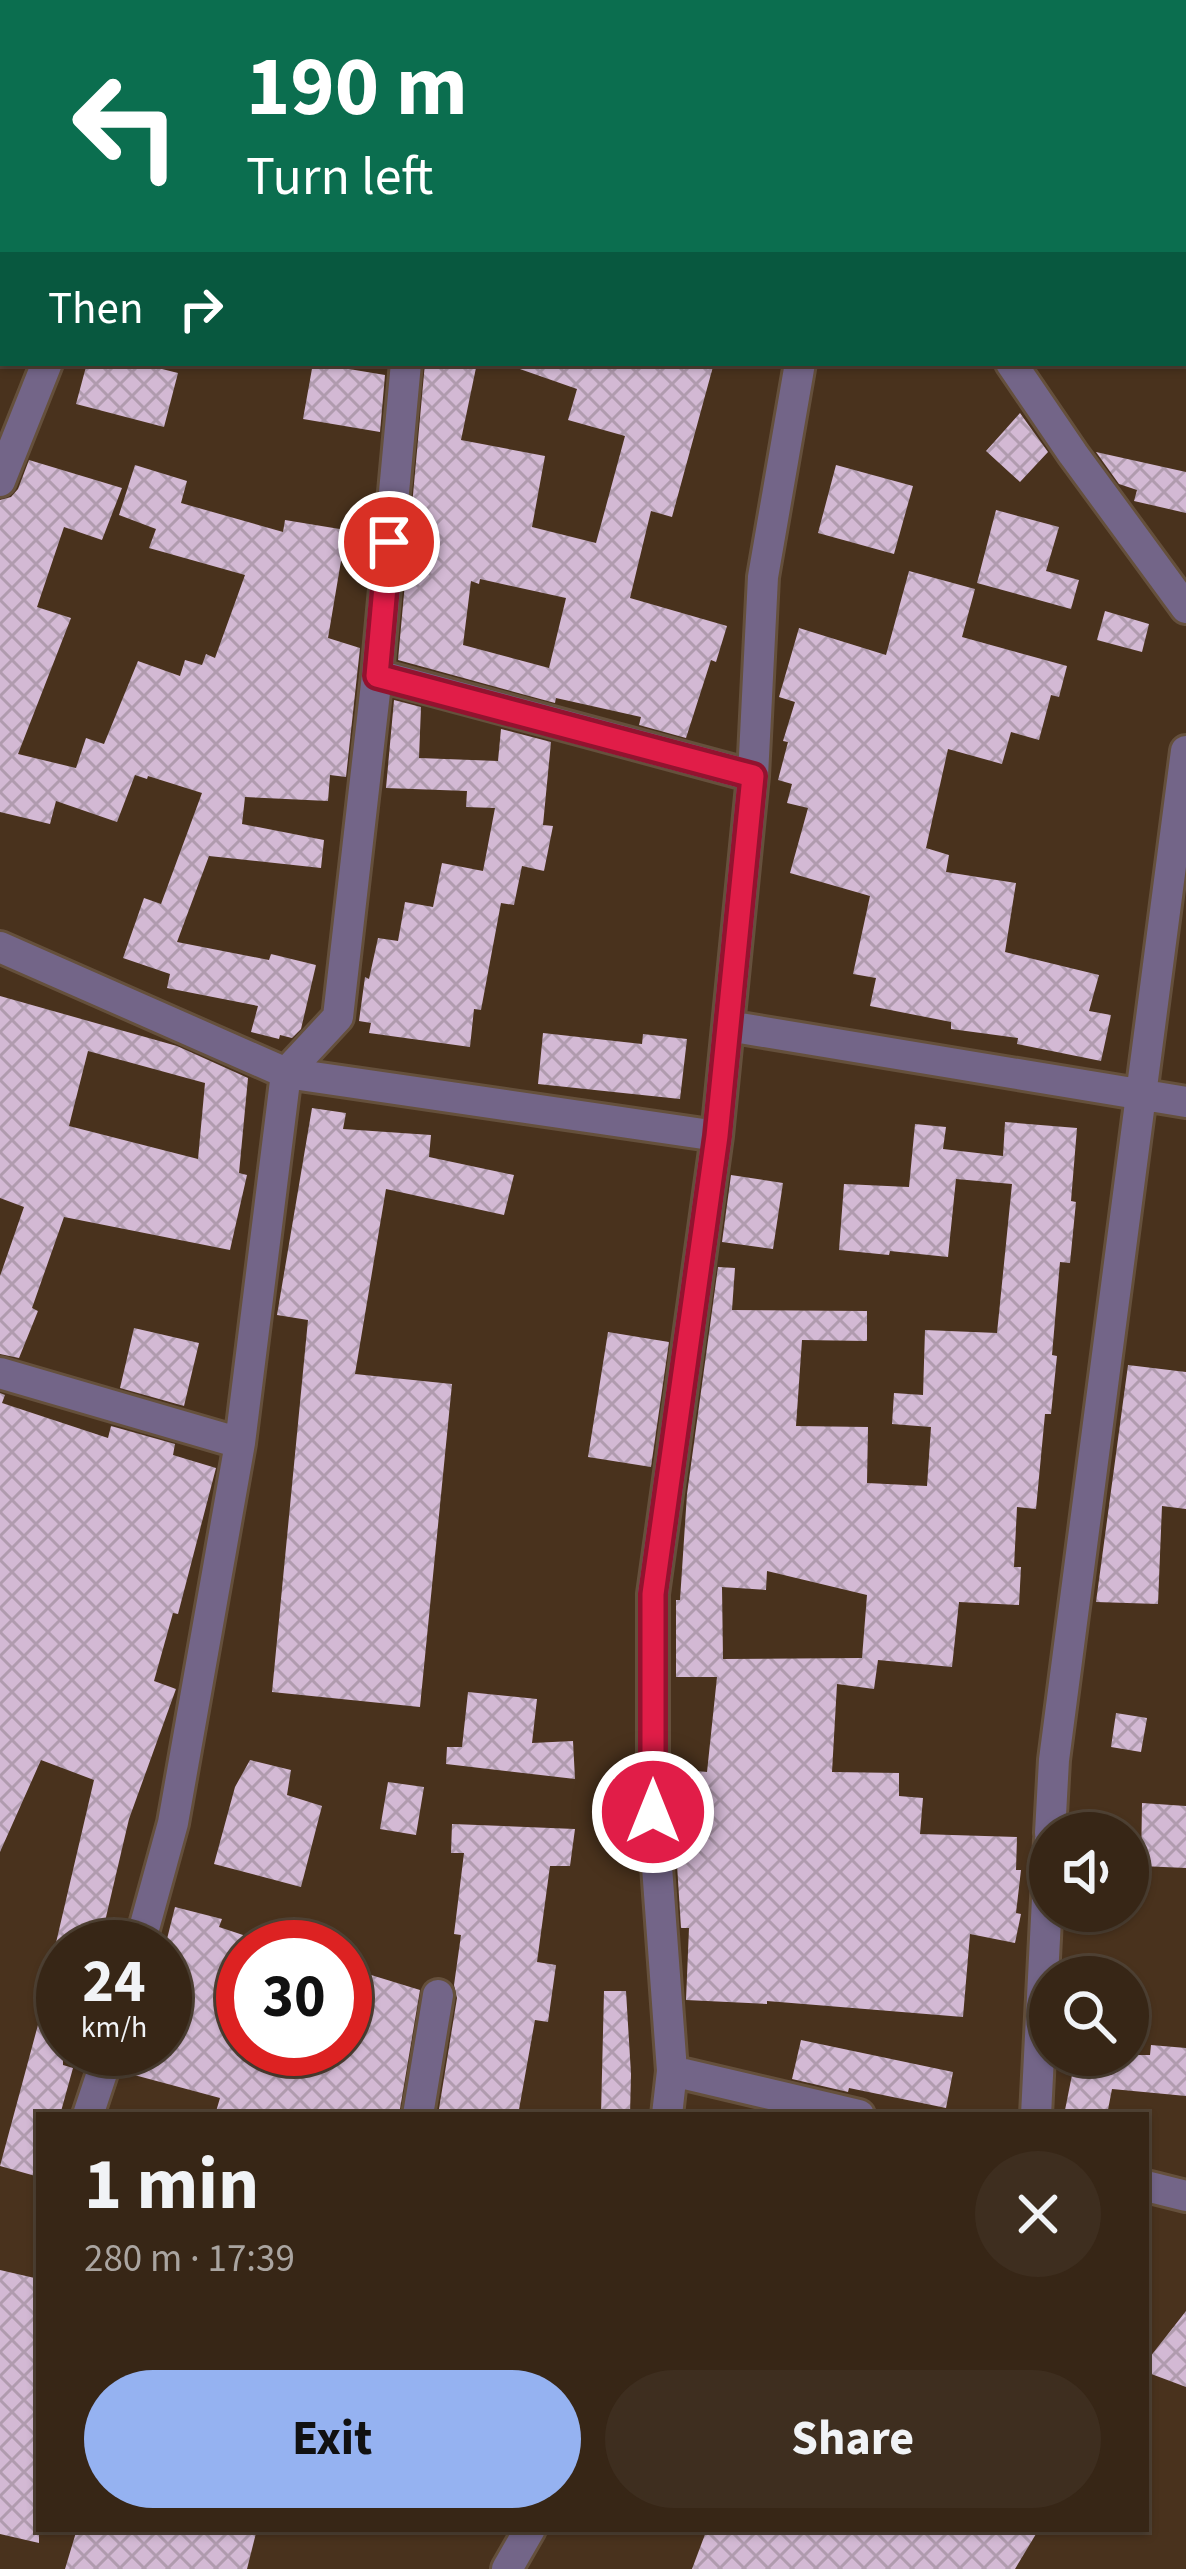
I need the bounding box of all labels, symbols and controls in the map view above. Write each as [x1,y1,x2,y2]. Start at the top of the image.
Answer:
text: 190 m [246,28,468,148]
icon: left [48,48,204,204]
text: Turn left [246,139,433,216]
icon: right [168,276,234,342]
text: Then [48,277,144,341]
pin [338,491,440,593]
icon: arrive [356,509,422,575]
position arrow [590,1749,716,1875]
map controls [1029,1812,1149,2076]
button: sound [1029,1812,1149,1932]
speed limit sign: 30 [216,1920,372,2076]
text: 24 [82,1940,146,2025]
button: search [1029,1956,1149,2076]
text: km/h [81,2006,147,2049]
text: 1 min [84,2134,259,2237]
button: close [975,2151,1101,2277]
text: 280 m · 17:39 [84,2231,295,2287]
button: Exit [84,2370,581,2508]
button: Share [605,2370,1101,2508]

